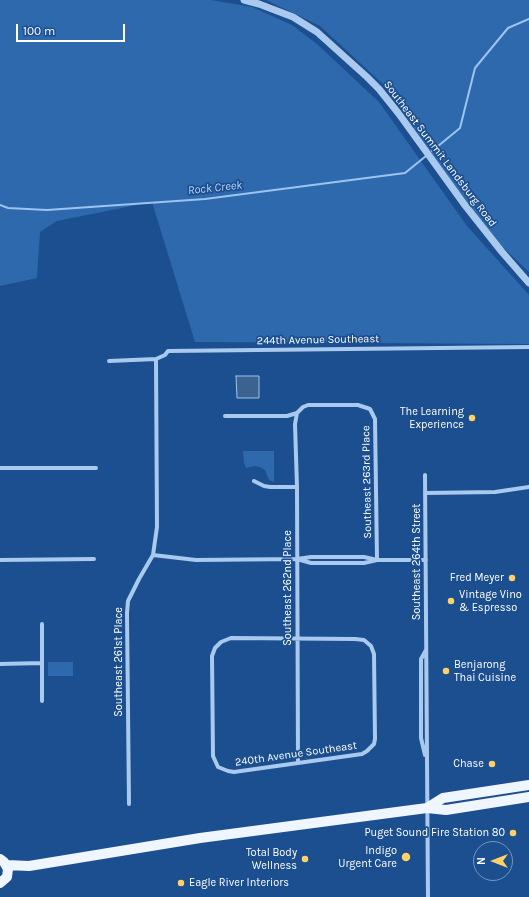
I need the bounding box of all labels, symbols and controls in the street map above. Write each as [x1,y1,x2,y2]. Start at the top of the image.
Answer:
scale bar [18,16,127,42]
text: 100 m [23,24,55,38]
street label: Southeast Summit Landsburg Road [381,78,499,230]
water label: Rock Creek [187,178,243,198]
street label: 244th Avenue Southeast [257,332,379,348]
place label: The Learning Experience [400,405,464,431]
marker: The Learning Experience [467,413,477,423]
street label: Southeast 263rd Place [359,425,375,539]
street label: Southeast 264th Street [410,504,424,620]
street label: Southeast 262nd Place [281,530,295,646]
place label: Fred Meyer [450,571,504,585]
marker: Fred Meyer [507,573,517,583]
place label: Vintage Vino & Espresso [459,588,522,614]
marker: Vintage Vino & Espresso [446,596,456,606]
street label: Southeast 261st Place [112,607,126,717]
place label: Benjarong Thai Cuisine [454,658,516,684]
marker: Benjarong Thai Cuisine [441,666,451,676]
street label: 240th Avenue Southeast [234,739,358,769]
place label: Chase [453,757,484,771]
marker: Chase [487,759,497,769]
place label: Puget Sound Fire Station 80 [364,826,505,840]
marker: Puget Sound Fire Station 80 [508,828,518,838]
north arrow [473,841,513,881]
place label: Indigo Urgent Care [338,844,397,870]
place label: Total Body Wellness [246,846,297,872]
marker: Indigo Urgent Care [400,851,412,863]
marker: Total Body Wellness [300,854,310,864]
text: N [475,857,488,865]
place label: Eagle River Interiors [189,876,289,890]
marker: Eagle River Interiors [176,878,186,888]

